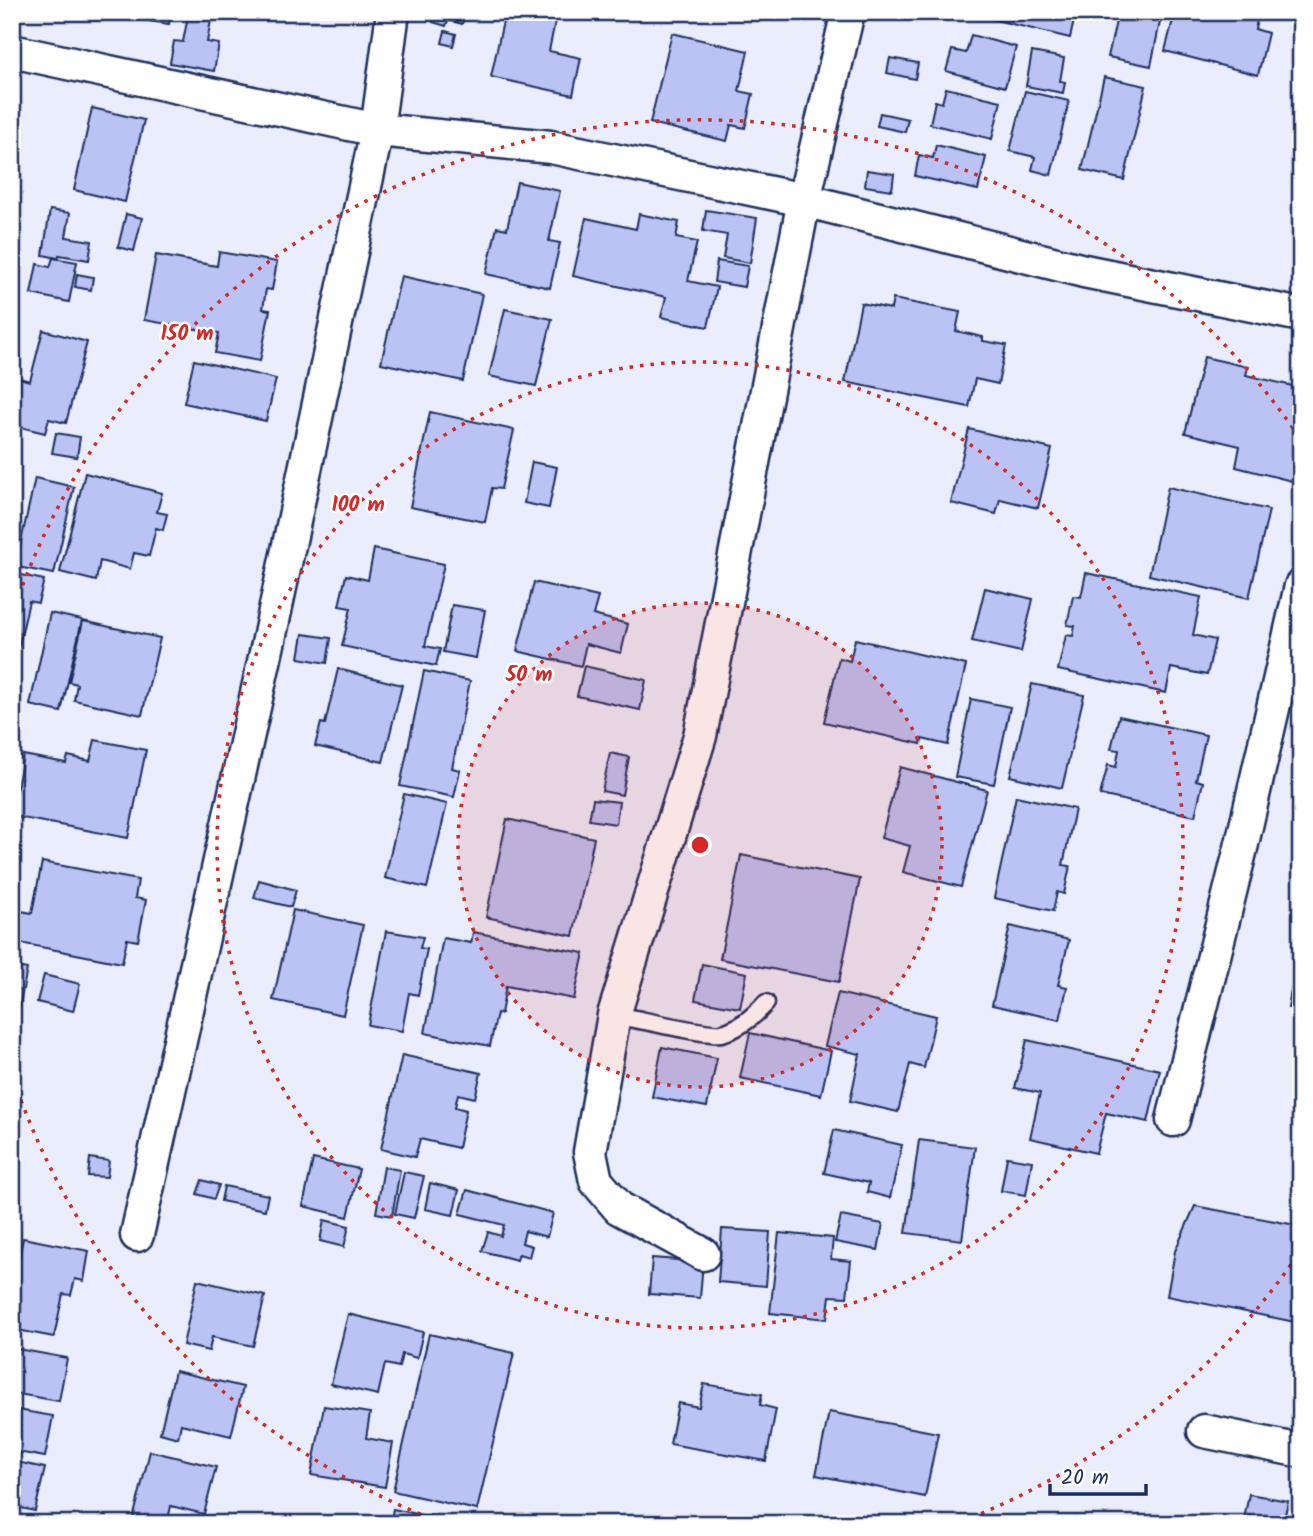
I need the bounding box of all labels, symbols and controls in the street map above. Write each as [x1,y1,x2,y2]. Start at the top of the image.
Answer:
text: 150 m [160,318,214,351]
text: 100 m [331,489,385,522]
text: 50 m [505,659,552,692]
centre of rings [688,833,712,857]
scale bar [1050,1452,1147,1496]
text: 20 m [1061,1462,1109,1495]

